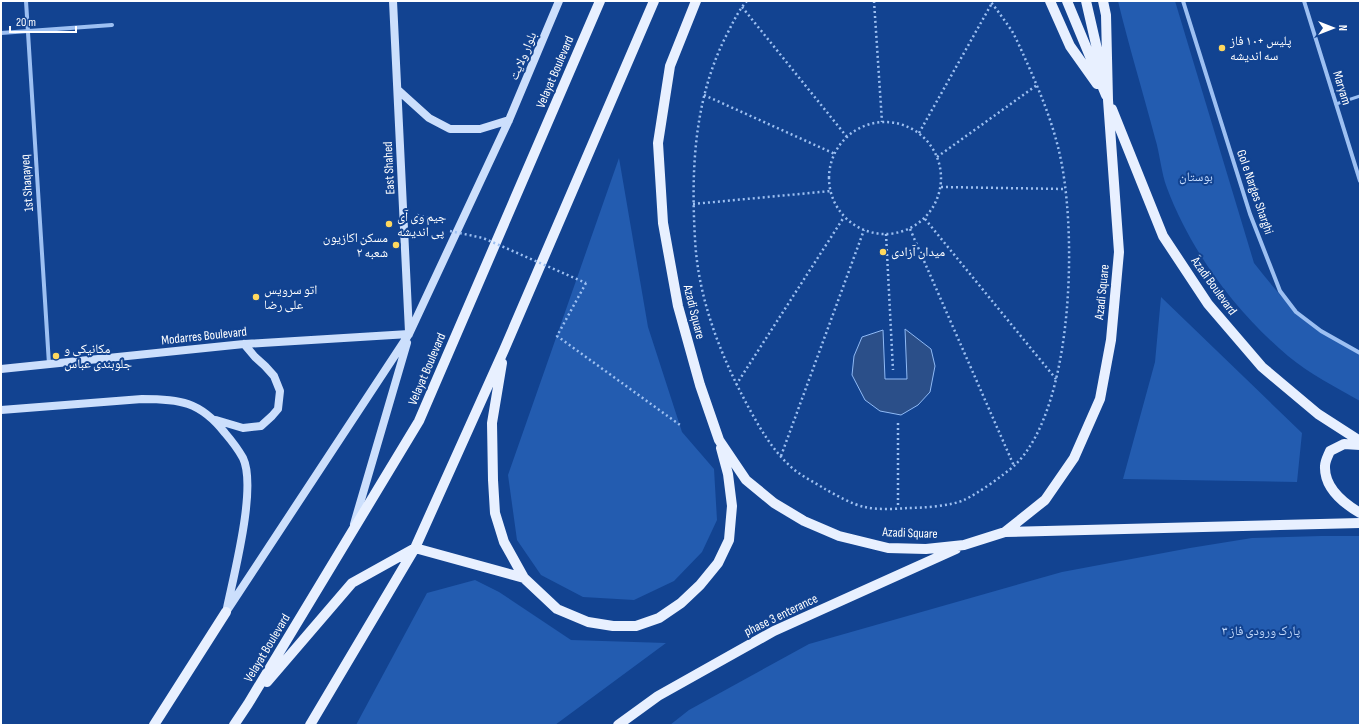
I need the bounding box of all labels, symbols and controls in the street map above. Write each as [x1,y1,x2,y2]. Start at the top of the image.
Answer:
scale bar [10,8,76,34]
north arrow [1313,8,1353,48]
text: 20 m [16,15,36,30]
text: N [1336,25,1349,31]
street label: بلوار ولایت [506,29,540,83]
place label: پلیس +١٠ فاز سه اندیشه [1229,33,1292,64]
street label: Velayat Boulevard [533,34,577,110]
marker: پلیس +١٠ فاز سه اندیشه [1217,43,1227,53]
street label: Maryam [1329,69,1355,107]
street label: East Shahed [380,141,398,195]
street label: Gol e Narges Sharghi [1233,148,1277,236]
street label: 1st Shaqayeq [17,154,37,212]
park label: بوستان [1179,169,1213,185]
place label: جیم وی آی پی اندیشه [397,209,446,240]
marker: جیم وی آی پی اندیشه [384,219,394,229]
place label: مسکن اکازیون شعبه ۲ [323,230,388,261]
marker: مسکن اکازیون شعبه ۲ [391,240,401,250]
place label: میدان آزادی [891,244,945,260]
marker: میدان آزادی [878,247,888,257]
street label: َAzadi Boulevard [1187,253,1241,318]
street label: Azadi Square [1091,264,1113,321]
place label: اتو سرویس علی رضا [264,282,317,313]
street label: Azadi Square [679,282,708,341]
marker: اتو سرویس علی رضا [251,292,261,302]
street label: Modarres Boulevard [161,324,247,348]
street label: Velayat Boulevard [405,331,449,407]
place label: مکانیکی و جلوبندی عباس [64,341,132,372]
marker: مکانیکی و جلوبندی عباس [51,351,61,361]
street label: Azadi Square [881,524,938,542]
street label: phase 3 enterance [742,590,820,640]
street label: Velayat Boulevard [240,611,294,685]
park label: پارک ورودی فاز ۳ [1222,623,1300,639]

